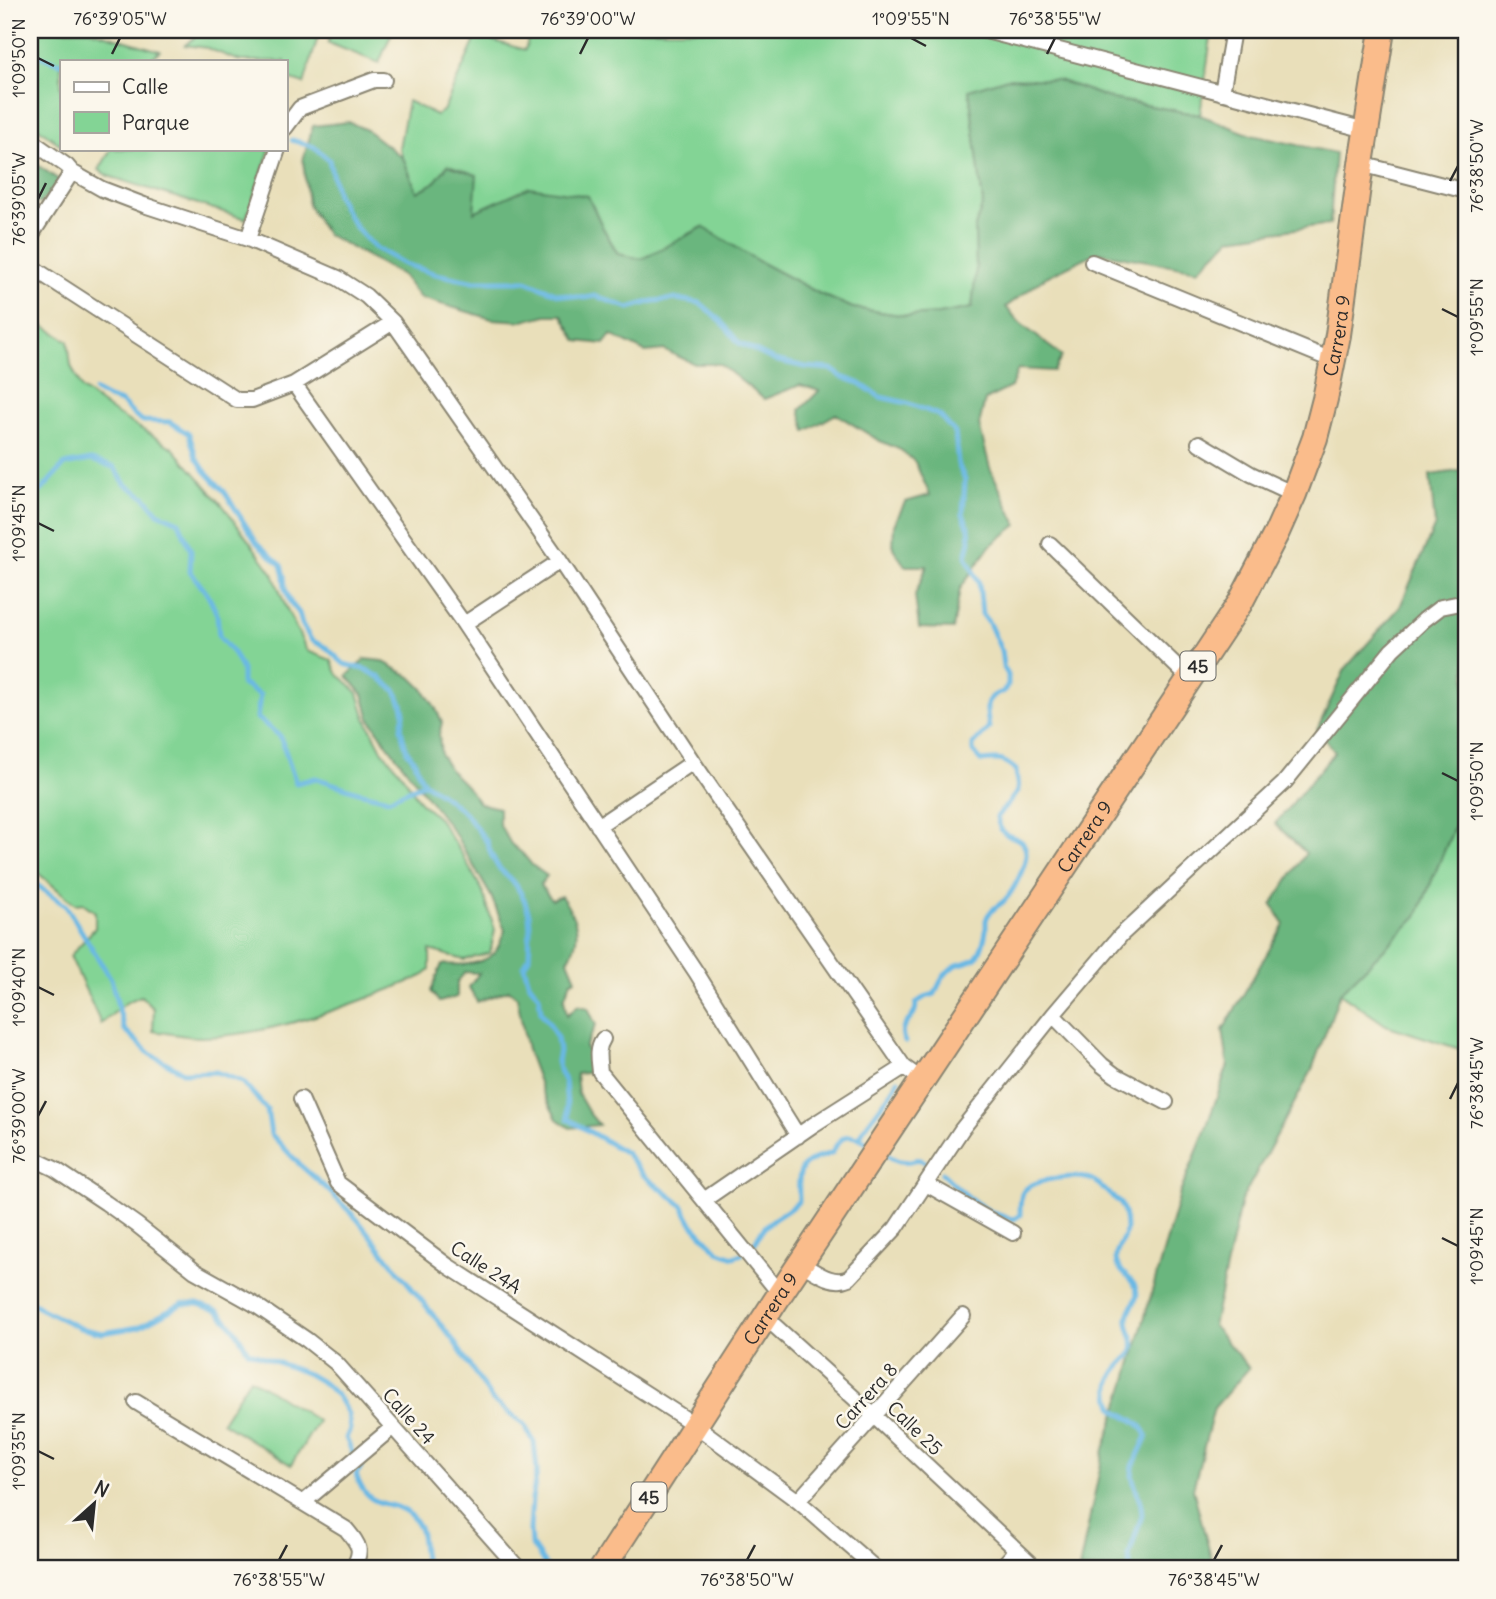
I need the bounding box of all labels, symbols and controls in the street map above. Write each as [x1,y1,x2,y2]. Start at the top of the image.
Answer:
text: 76°39'05"W [73,7,167,30]
text: 76°39'00"W [540,7,636,30]
text: 1°09'55"N [872,7,950,30]
text: 76°38'55"W [1009,7,1101,30]
text: 1°09'50"N [7,18,30,98]
legend [60,60,287,150]
text: Calle [122,73,168,100]
text: Parque [122,109,190,136]
text: 76°38'50"W [1465,119,1488,213]
text: 76°39'05"W [7,152,30,246]
text: 1°09'55"N [1465,278,1488,356]
street label: Carrera 9 [1318,293,1355,378]
text: 1°09'45"N [7,484,30,562]
road number: 45 [1180,652,1216,680]
text: 1°09'50"N [1465,741,1488,821]
street label: Carrera 9 [1052,796,1117,878]
text: 1°09'40"N [7,947,30,1027]
text: 76°38'45"W [1465,1037,1488,1129]
text: 76°39'00"W [7,1068,30,1164]
text: 1°09'45"N [1465,1207,1488,1285]
street label: Calle 24A [446,1235,526,1299]
street label: Carrera 9 [738,1268,803,1350]
street label: Carrera 8 [830,1357,902,1435]
street label: Calle 24 [377,1383,441,1449]
street label: Calle 25 [882,1396,948,1460]
text: 1°09'35"N [7,1412,30,1490]
north arrow [60,1470,130,1540]
text: N [90,1475,113,1503]
road number: 45 [632,1482,666,1512]
text: 76°38'55"W [233,1568,325,1591]
text: 76°38'50"W [700,1568,794,1591]
text: 76°38'45"W [1168,1568,1260,1591]

